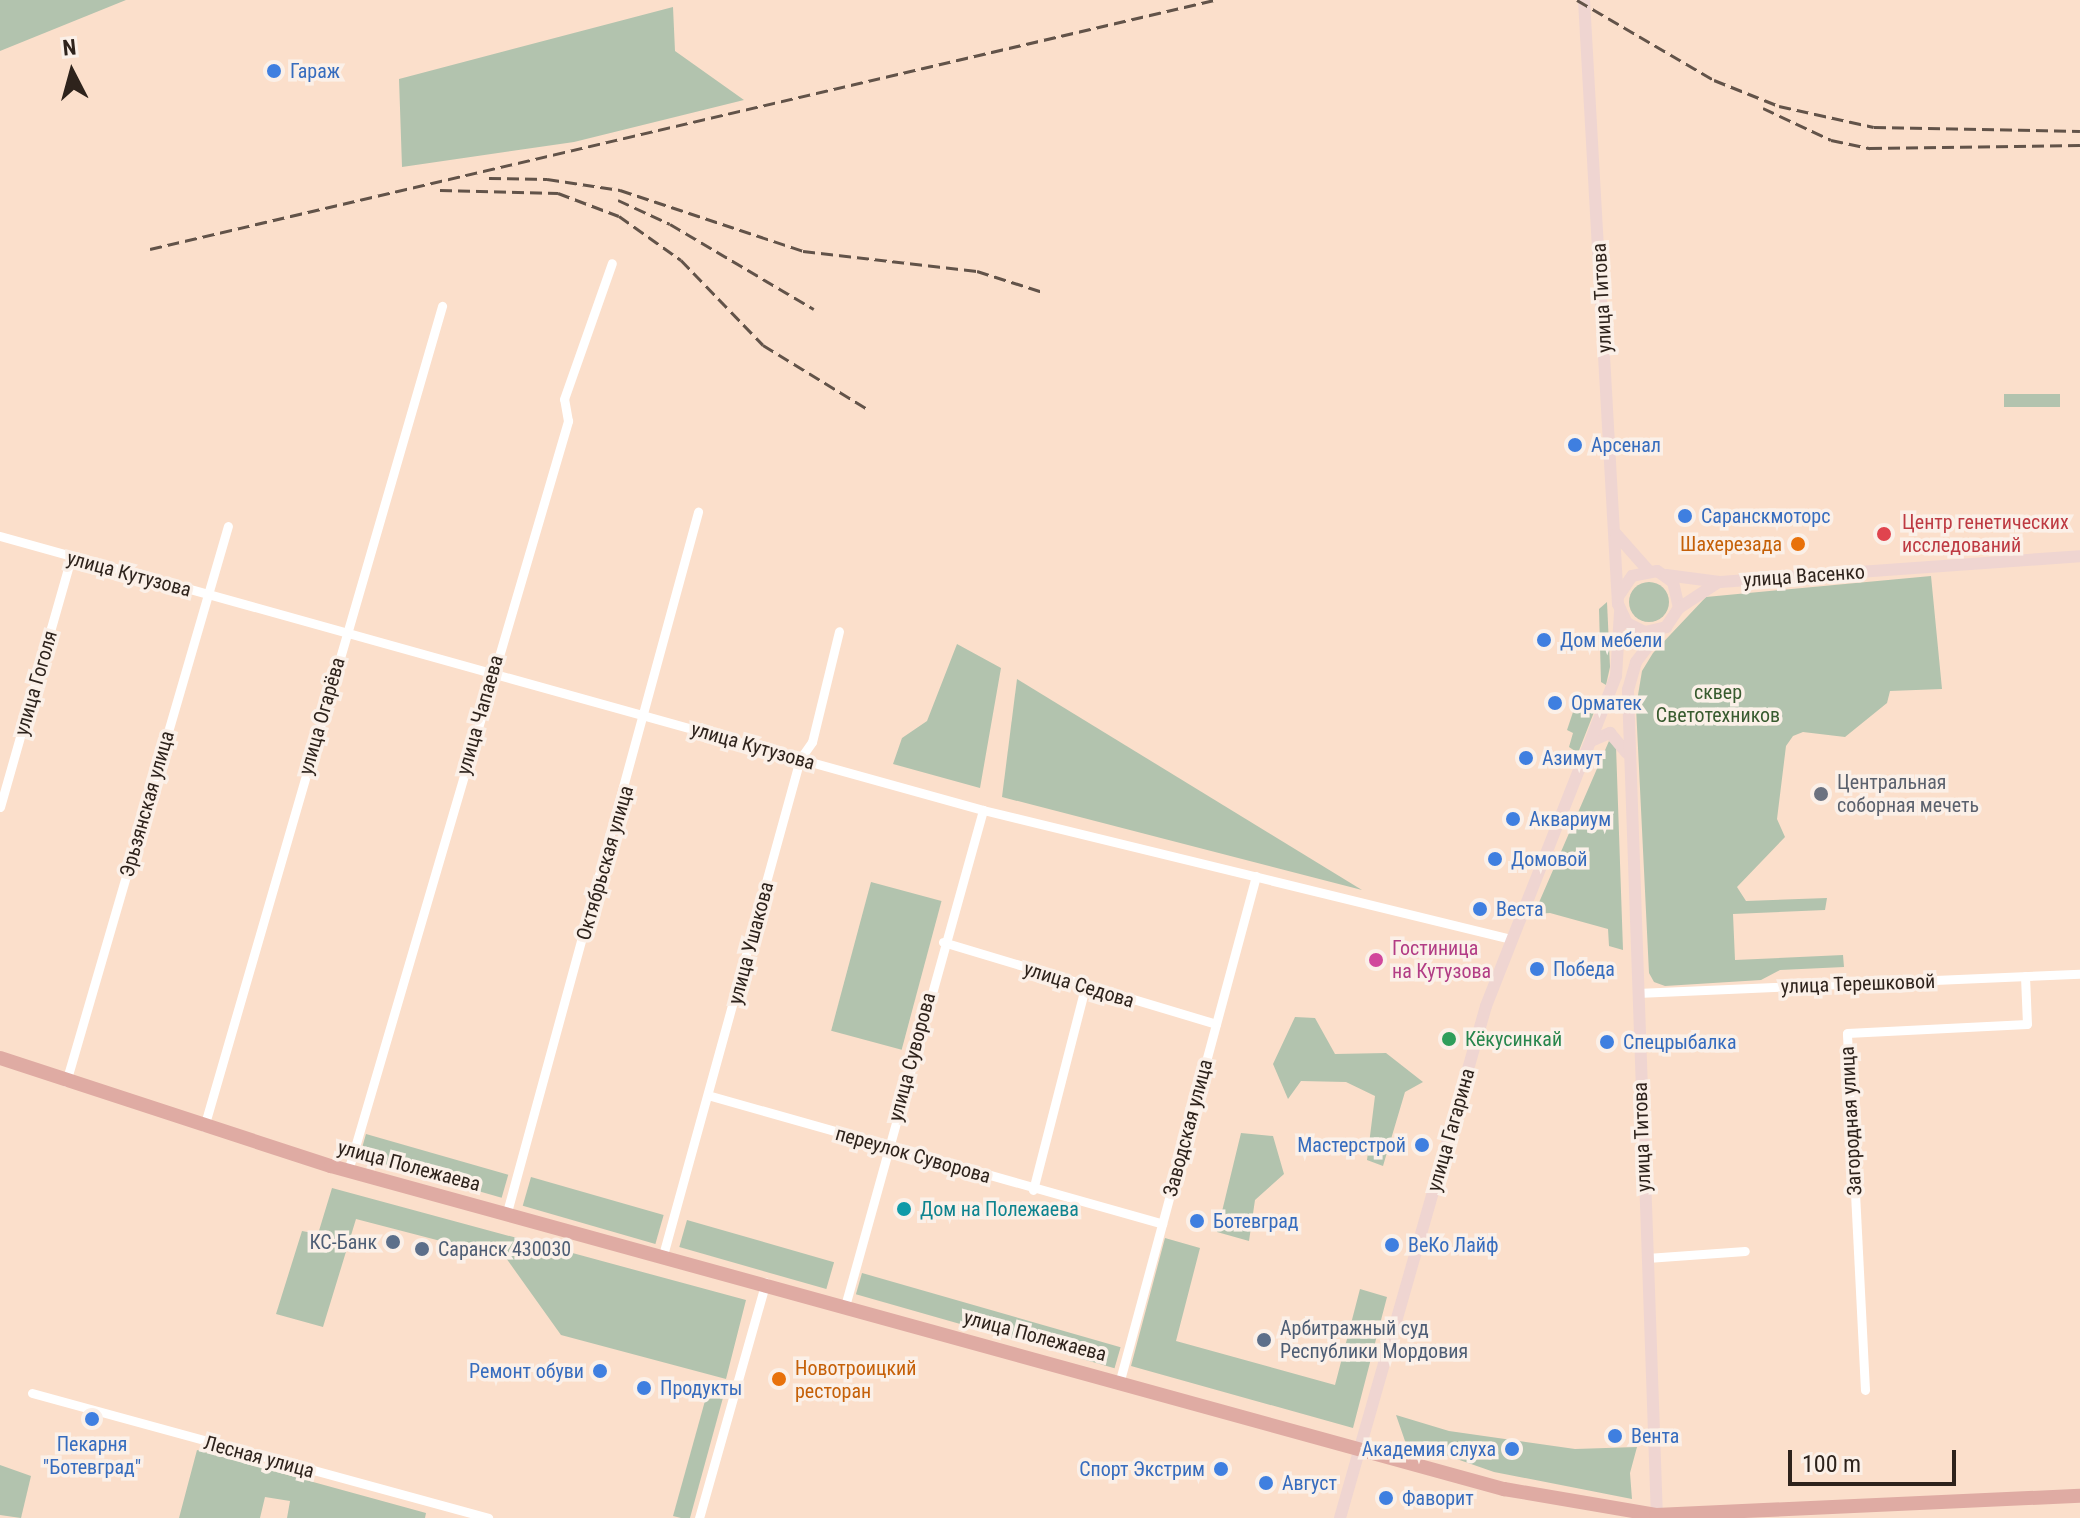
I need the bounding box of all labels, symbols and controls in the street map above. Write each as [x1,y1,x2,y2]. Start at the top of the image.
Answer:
north arrow [32,32,112,112]
text: N [61,34,77,61]
place label: Гараж [290,59,340,83]
marker: Гараж [265,62,283,80]
street label: улица Титова [1587,242,1617,354]
place label: Арсенал [1591,433,1661,457]
marker: Арсенал [1566,436,1584,454]
place label: Саранскмоторс [1701,504,1830,528]
marker: Саранскмоторс [1676,507,1694,525]
place label: Центр генетических исследований [1902,510,2069,557]
marker: Центр генетических исследований [1873,523,1895,545]
place label: Шахерезада [1680,532,1782,556]
marker: Шахерезада [1789,535,1807,553]
street label: улица Кутузова [64,546,194,602]
street label: улица Васенко [1742,560,1866,592]
street label: улица Гоголя [10,628,62,738]
place label: Дом мебели [1560,628,1663,652]
marker: Дом мебели [1535,631,1553,649]
street label: улица Чапаева [451,652,509,778]
street label: улица Огарёва [294,655,350,777]
park label: сквер Светотехников [1656,680,1780,727]
place label: Орматек [1571,691,1642,715]
marker: Орматек [1546,694,1564,712]
street label: улица Кутузова [688,717,818,775]
street label: Эрьзянская улица [115,728,179,880]
place label: Азимут [1542,746,1602,770]
marker: Азимут [1517,749,1535,767]
place label: Центральная соборная мечеть [1837,770,1979,817]
street label: Октябрьская улица [571,783,639,943]
marker: Центральная соборная мечеть [1812,785,1830,803]
place label: Аквариум [1529,807,1611,831]
marker: Аквариум [1504,810,1522,828]
place label: Домовой [1511,847,1587,871]
marker: Домовой [1486,850,1504,868]
street label: улица Ушакова [723,879,779,1007]
place label: Веста [1496,897,1543,921]
marker: Веста [1471,900,1489,918]
place label: Гостиница на Кутузова [1392,936,1491,983]
marker: Гостиница на Кутузова [1367,951,1385,969]
street label: улица Седова [1021,957,1137,1013]
place label: Победа [1553,957,1615,981]
marker: Победа [1528,960,1546,978]
street label: улица Терешковой [1780,969,1936,999]
street label: улица Суворова [883,990,941,1124]
place label: Кёкусинкай [1465,1027,1562,1051]
marker: Кёкусинкай [1440,1030,1458,1048]
place label: Спецрыбалка [1623,1030,1737,1054]
marker: Спецрыбалка [1598,1033,1616,1051]
street label: Загородная улица [1835,1046,1867,1196]
street label: Заводская улица [1158,1057,1218,1199]
street label: улица Гагарина [1422,1066,1480,1194]
street label: улица Титова [1628,1081,1656,1193]
street label: переулок Суворова [833,1121,993,1189]
place label: Мастерстрой [1297,1133,1406,1157]
street label: улица Полежаева [335,1135,483,1197]
marker: Мастерстрой [1413,1136,1431,1154]
place label: Дом на Полежаева [920,1197,1079,1221]
marker: Дом на Полежаева [895,1200,913,1218]
place label: Ботевград [1213,1209,1299,1233]
marker: Ботевград [1188,1212,1206,1230]
place label: КС-Банк [309,1230,377,1254]
marker: КС-Банк [384,1233,402,1251]
place label: ВеКо Лайф [1408,1233,1499,1257]
marker: ВеКо Лайф [1383,1236,1401,1254]
place label: Саранск 430030 [438,1237,571,1261]
marker: Саранск 430030 [413,1240,431,1258]
street label: улица Полежаева [961,1305,1109,1367]
place label: Арбитражный суд Республики Мордовия [1280,1316,1468,1363]
marker: Арбитражный суд Республики Мордовия [1255,1331,1273,1349]
place label: Новотроицкий ресторан [795,1356,916,1403]
place label: Ремонт обуви [469,1359,584,1383]
marker: Ремонт обуви [591,1362,609,1380]
marker: Новотроицкий ресторан [770,1370,788,1388]
place label: Продукты [660,1376,742,1400]
marker: Продукты [635,1379,653,1397]
marker: Пекарня "Ботевград" [83,1410,101,1428]
place label: Вента [1631,1424,1679,1448]
marker: Вента [1606,1427,1624,1445]
street label: Лесная улица [201,1431,317,1483]
place label: Пекарня "Ботевград" [43,1432,141,1479]
scale bar [1792,1434,1960,1484]
place label: Академия слуха [1362,1437,1496,1461]
marker: Академия слуха [1503,1440,1521,1458]
text: 100 m [1802,1450,1861,1478]
place label: Спорт Экстрим [1079,1457,1205,1481]
marker: Спорт Экстрим [1212,1460,1230,1478]
place label: Август [1282,1471,1337,1495]
marker: Август [1257,1474,1275,1492]
place label: Фаворит [1402,1486,1474,1510]
marker: Фаворит [1377,1489,1395,1507]

